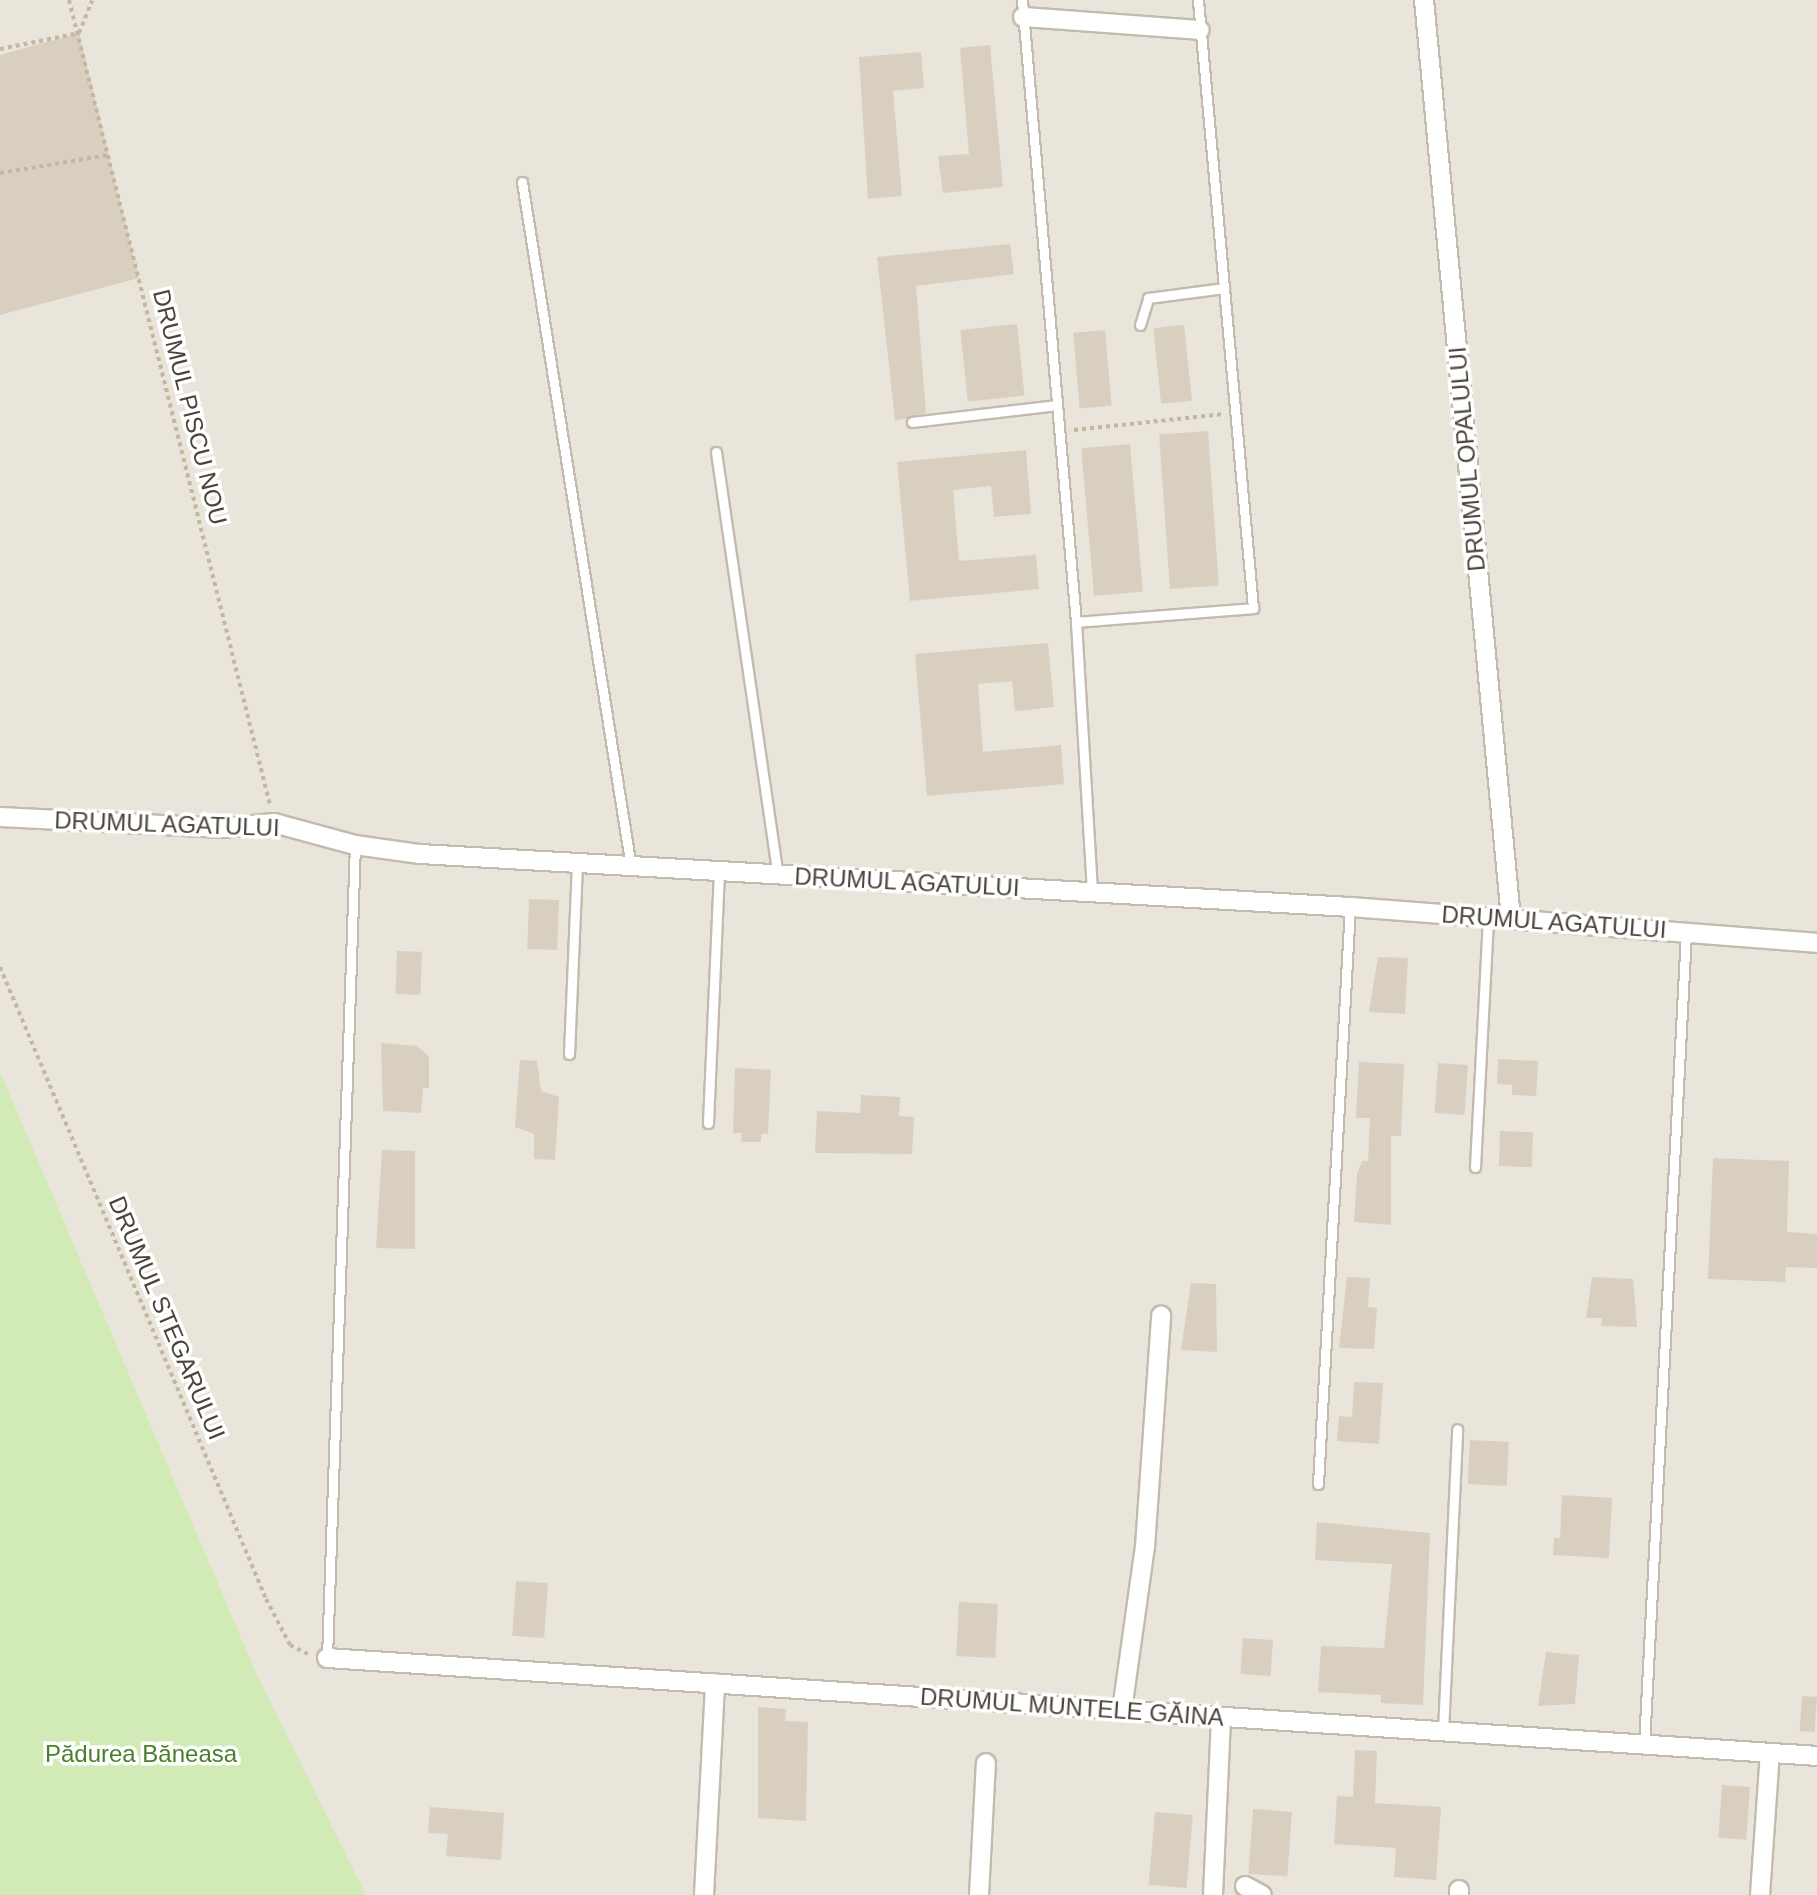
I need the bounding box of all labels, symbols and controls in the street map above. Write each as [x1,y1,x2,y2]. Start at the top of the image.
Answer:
street label: DRUMUL PISCU NOU [147,286,233,528]
street label: DRUMUL OPALULUI [1443,345,1491,573]
street label: DRUMUL AGATULUI [53,806,281,842]
street label: DRUMUL AGATULUI [793,862,1021,902]
street label: DRUMUL AGATULUI [1439,900,1669,944]
street label: DRUMUL STEGARULUI [102,1191,232,1445]
street label: DRUMUL MUNTELE GĂINA [919,1682,1225,1732]
park label: Pădurea Băneasa [45,1740,237,1768]

